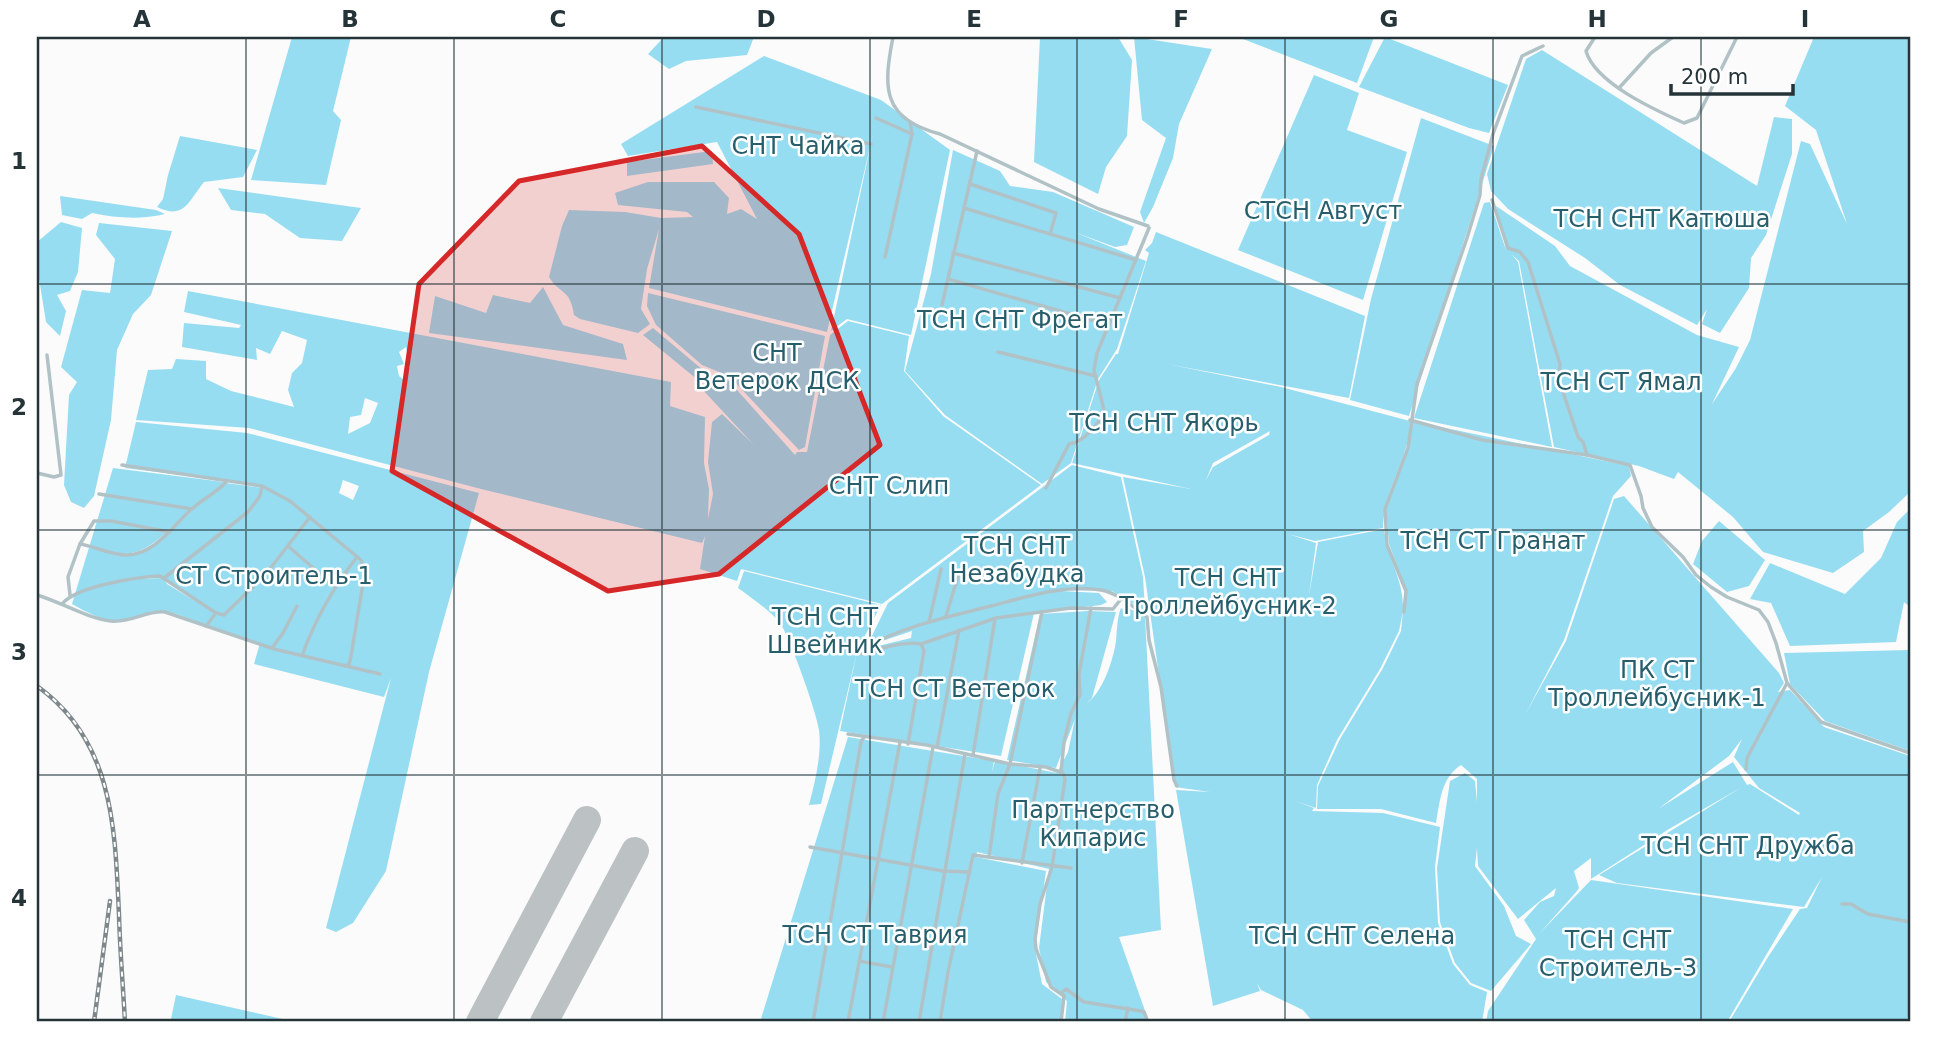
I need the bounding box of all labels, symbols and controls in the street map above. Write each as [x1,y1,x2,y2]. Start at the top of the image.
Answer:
text: A [133,6,151,32]
text: B [341,6,359,32]
text: C [550,6,566,32]
text: D [756,6,776,32]
text: E [966,6,982,32]
text: F [1173,6,1189,32]
text: G [1380,6,1398,32]
text: H [1587,6,1607,32]
text: I [1801,6,1809,32]
scale bar [1671,52,1793,96]
text: 200 m [1681,65,1748,89]
park label: СНТ Чайка [731,132,865,160]
text: 1 [11,148,27,174]
park label: СТСН Август [1244,197,1402,225]
park label: ТСН СНТ Катюша [1553,205,1770,233]
park label: ТСН СНТ Фрегат [916,306,1123,334]
park label: СНТ Ветерок ДСК [695,339,859,395]
park label: ТСН СТ Ямал [1540,368,1701,396]
text: 2 [11,394,27,420]
park label: ТСН СНТ Якорь [1068,409,1259,437]
park label: СНТ Слип [829,472,949,500]
park label: ТСН СТ Гранат [1399,527,1586,555]
park label: ТСН СНТ Незабудка [949,532,1085,588]
park label: СТ Строитель-1 [175,562,373,590]
park label: ТСН СНТ Троллейбусник-2 [1118,564,1337,620]
park label: ТСН СНТ Швейник [767,603,883,659]
text: 3 [11,639,27,665]
park label: ПК СТ Троллейбусник-1 [1547,656,1766,712]
park label: ТСН СТ Ветерок [854,675,1055,703]
park label: Партнерство Кипарис [1011,796,1175,852]
park label: ТСН СНТ Дружба [1640,832,1855,860]
text: 4 [11,885,27,911]
park label: ТСН СТ Таврия [782,921,967,949]
park label: ТСН СНТ Селена [1248,922,1455,950]
park label: ТСН СНТ Строитель-3 [1539,926,1697,982]

